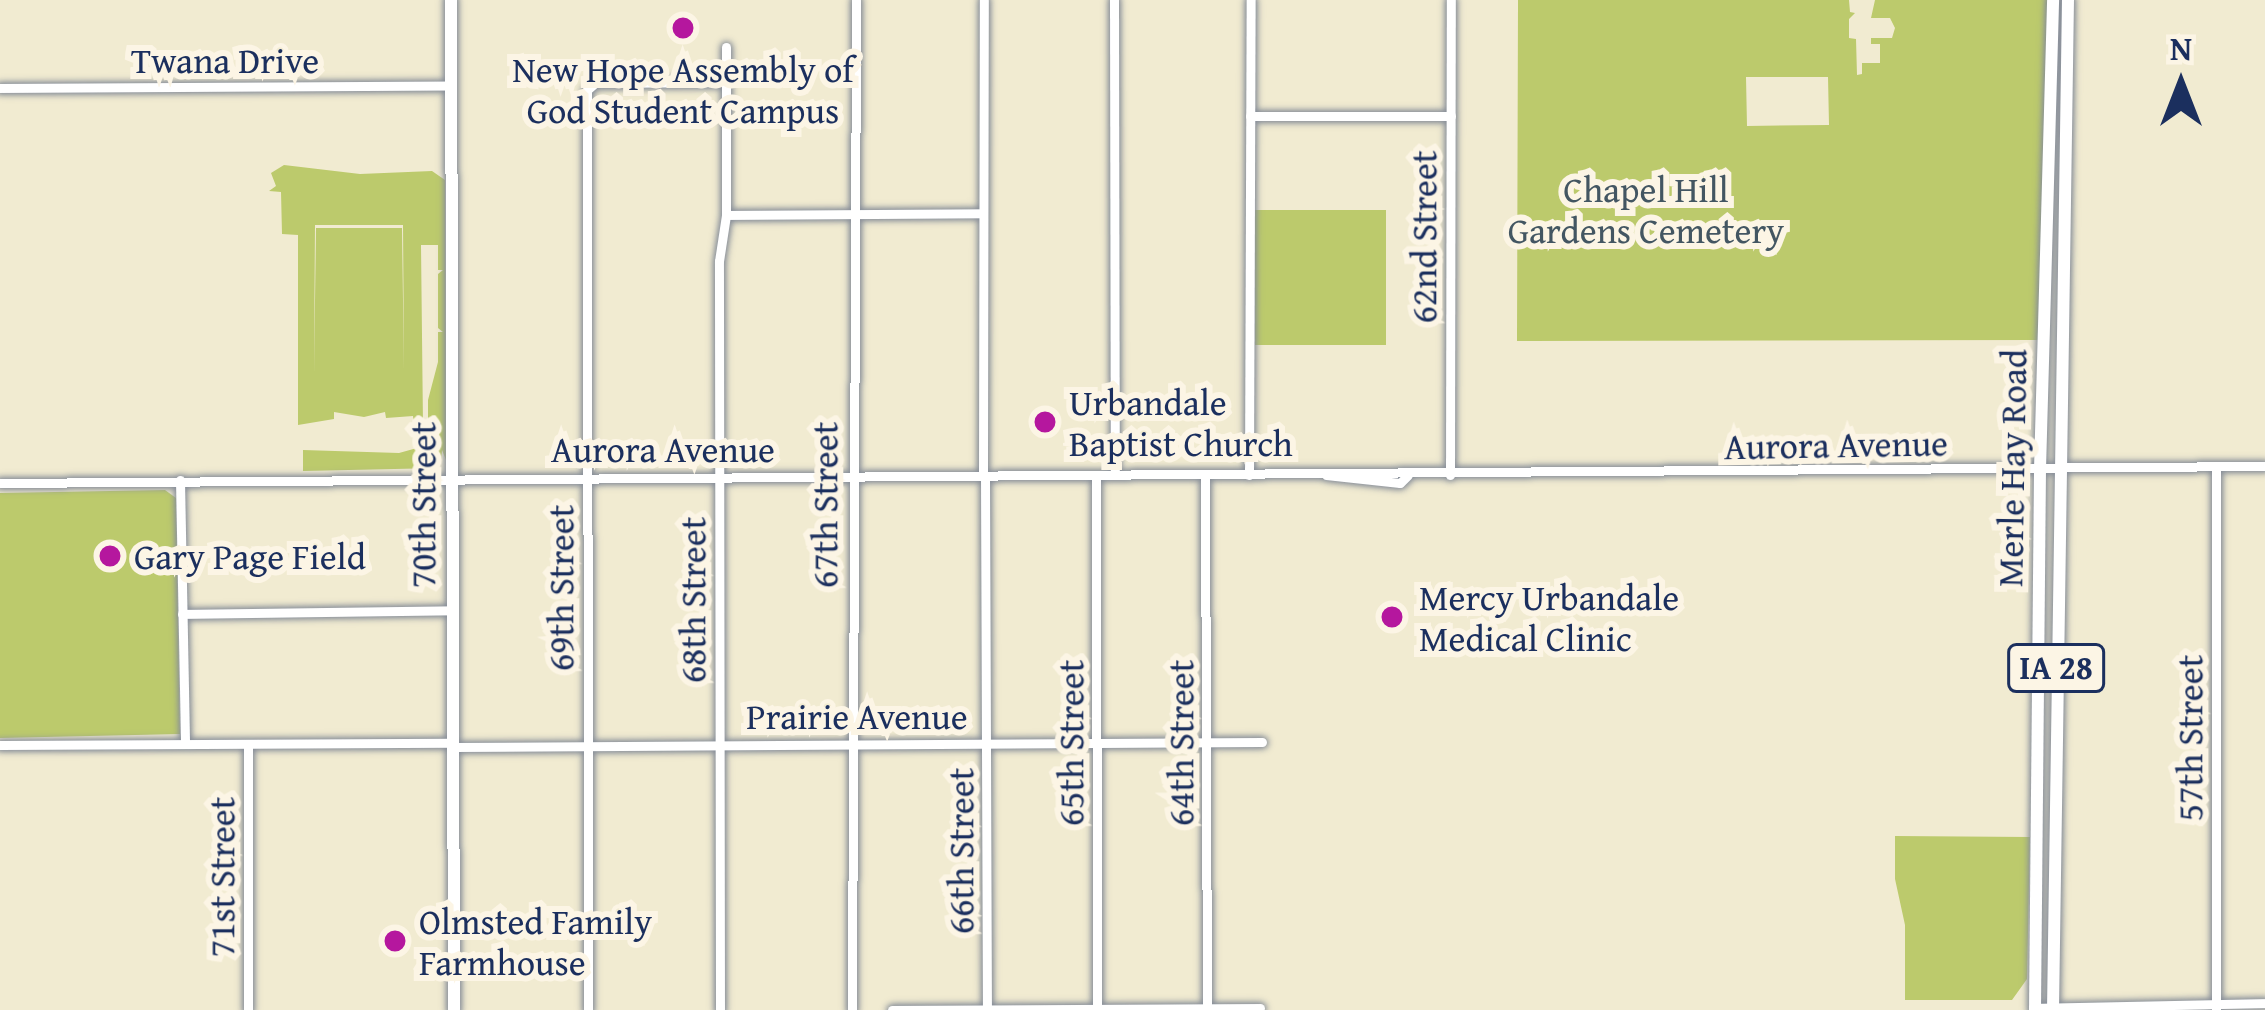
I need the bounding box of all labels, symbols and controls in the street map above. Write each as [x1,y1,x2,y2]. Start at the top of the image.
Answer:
marker: New Hope Assembly of God Student Campus [670,15,696,41]
north arrow [2121,24,2241,144]
text: N [2170,24,2192,72]
street label: Twana Drive [131,38,319,82]
place label: New Hope Assembly of God Student Campus [512,46,854,131]
street label: 62nd Street [1401,150,1445,324]
park label: Chapel Hill Gardens Cemetery [1508,166,1784,251]
street label: Merle Hay Road [1987,349,2035,587]
place label: Urbandale Baptist Church [1069,379,1293,464]
marker: Urbandale Baptist Church [1032,409,1058,435]
street label: Aurora Avenue [1724,420,1948,468]
street label: 70th Street [400,422,444,588]
street label: 67th Street [802,422,846,588]
street label: Aurora Avenue [551,427,775,471]
street label: 69th Street [538,505,582,671]
street label: 68th Street [670,517,714,683]
place label: Gary Page Field [134,534,366,578]
marker: Gary Page Field [97,543,123,569]
place label: Mercy Urbandale Medical Clinic [1419,574,1679,659]
marker: Mercy Urbandale Medical Clinic [1376,601,1408,633]
road number: IA 28 [2005,641,2107,695]
street label: 57th Street [2167,655,2211,821]
street label: 65th Street [1048,660,1092,826]
street label: 64th Street [1158,660,1202,826]
street label: Prairie Avenue [746,694,968,738]
street label: 66th Street [938,768,982,934]
street label: 71st Street [199,797,243,957]
place label: Olmsted Family Farmhouse [419,898,652,983]
marker: Olmsted Family Farmhouse [382,928,408,954]

